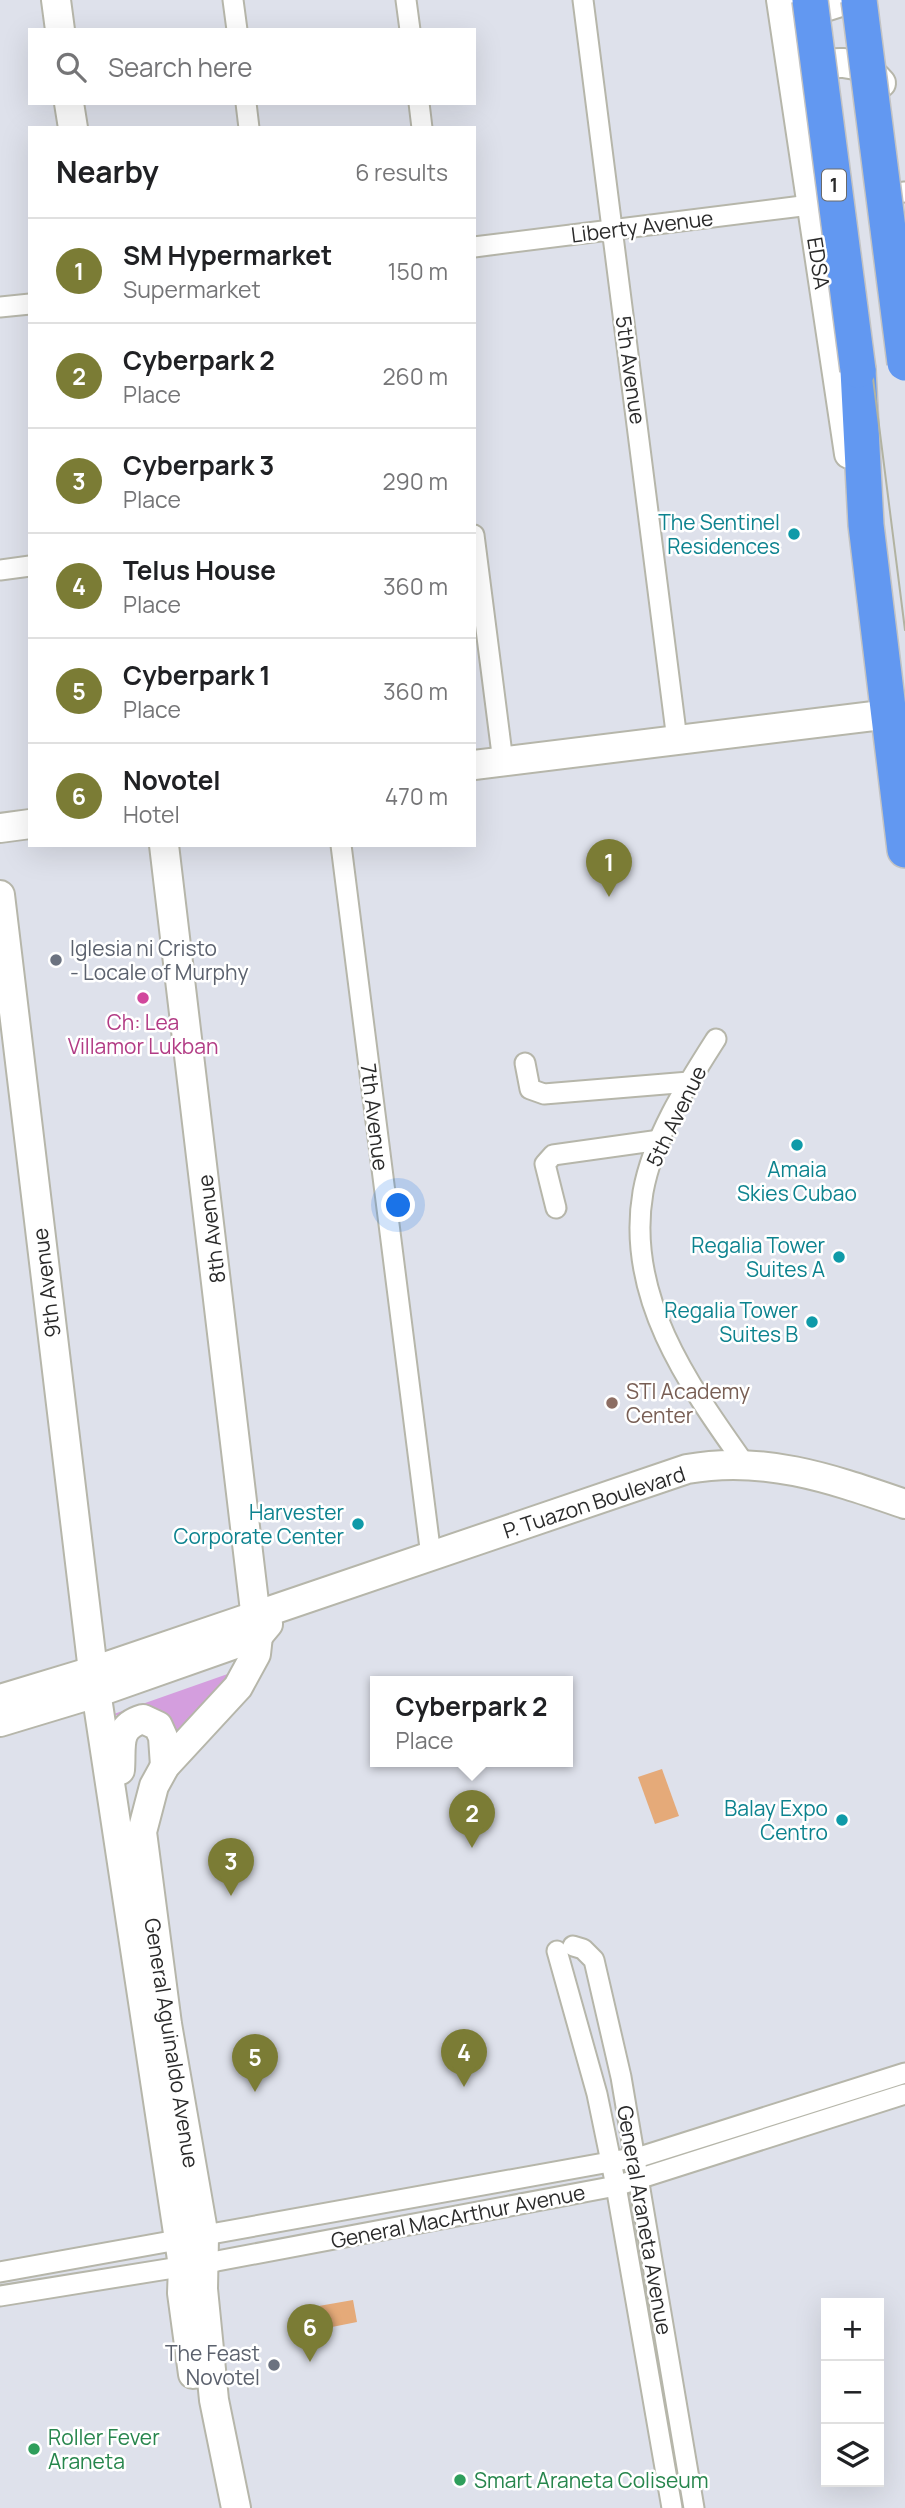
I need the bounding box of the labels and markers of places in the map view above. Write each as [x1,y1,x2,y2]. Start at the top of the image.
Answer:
place label: The Sentinel Residences [658,508,780,560]
marker: The Sentinel Residences [786,526,802,542]
pin: 1 [586,839,632,897]
place label: Iglesia ni Cristo - Locale of Murphy [70,934,249,986]
marker: Iglesia ni Cristo - Locale of Murphy [48,952,64,968]
marker: Ch: Lea Villamor Lukban [135,990,151,1006]
place label: Ch: Lea Villamor Lukban [68,1008,218,1060]
marker: Amaia Skies Cubao [789,1137,805,1153]
place label: Amaia Skies Cubao [737,1155,857,1207]
place label: Regalia Tower Suites A [691,1231,825,1283]
marker: Regalia Tower Suites A [831,1249,847,1265]
place label: Regalia Tower Suites B [664,1296,798,1348]
marker: Regalia Tower Suites B [804,1314,820,1330]
place label: STI Academy Center [626,1377,750,1429]
marker: STI Academy Center [604,1395,620,1411]
place label: Harvester Corporate Center [174,1498,344,1550]
marker: Harvester Corporate Center [350,1516,366,1532]
pin: 2 [449,1790,495,1848]
place label: Balay Expo Centro [724,1794,828,1846]
marker: Balay Expo Centro [834,1812,850,1828]
pin: 3 [208,1838,254,1896]
pin: 4 [441,2029,487,2087]
pin: 5 [232,2034,278,2092]
pin: 6 [287,2304,333,2362]
place label: The Feast Novotel [165,2339,260,2391]
marker: The Feast Novotel [266,2357,282,2373]
place label: Roller Fever Araneta [48,2423,160,2475]
marker: Roller Fever Araneta [26,2441,42,2457]
place label: Smart Araneta Coliseum [474,2466,709,2494]
marker: Smart Araneta Coliseum [452,2472,468,2488]

